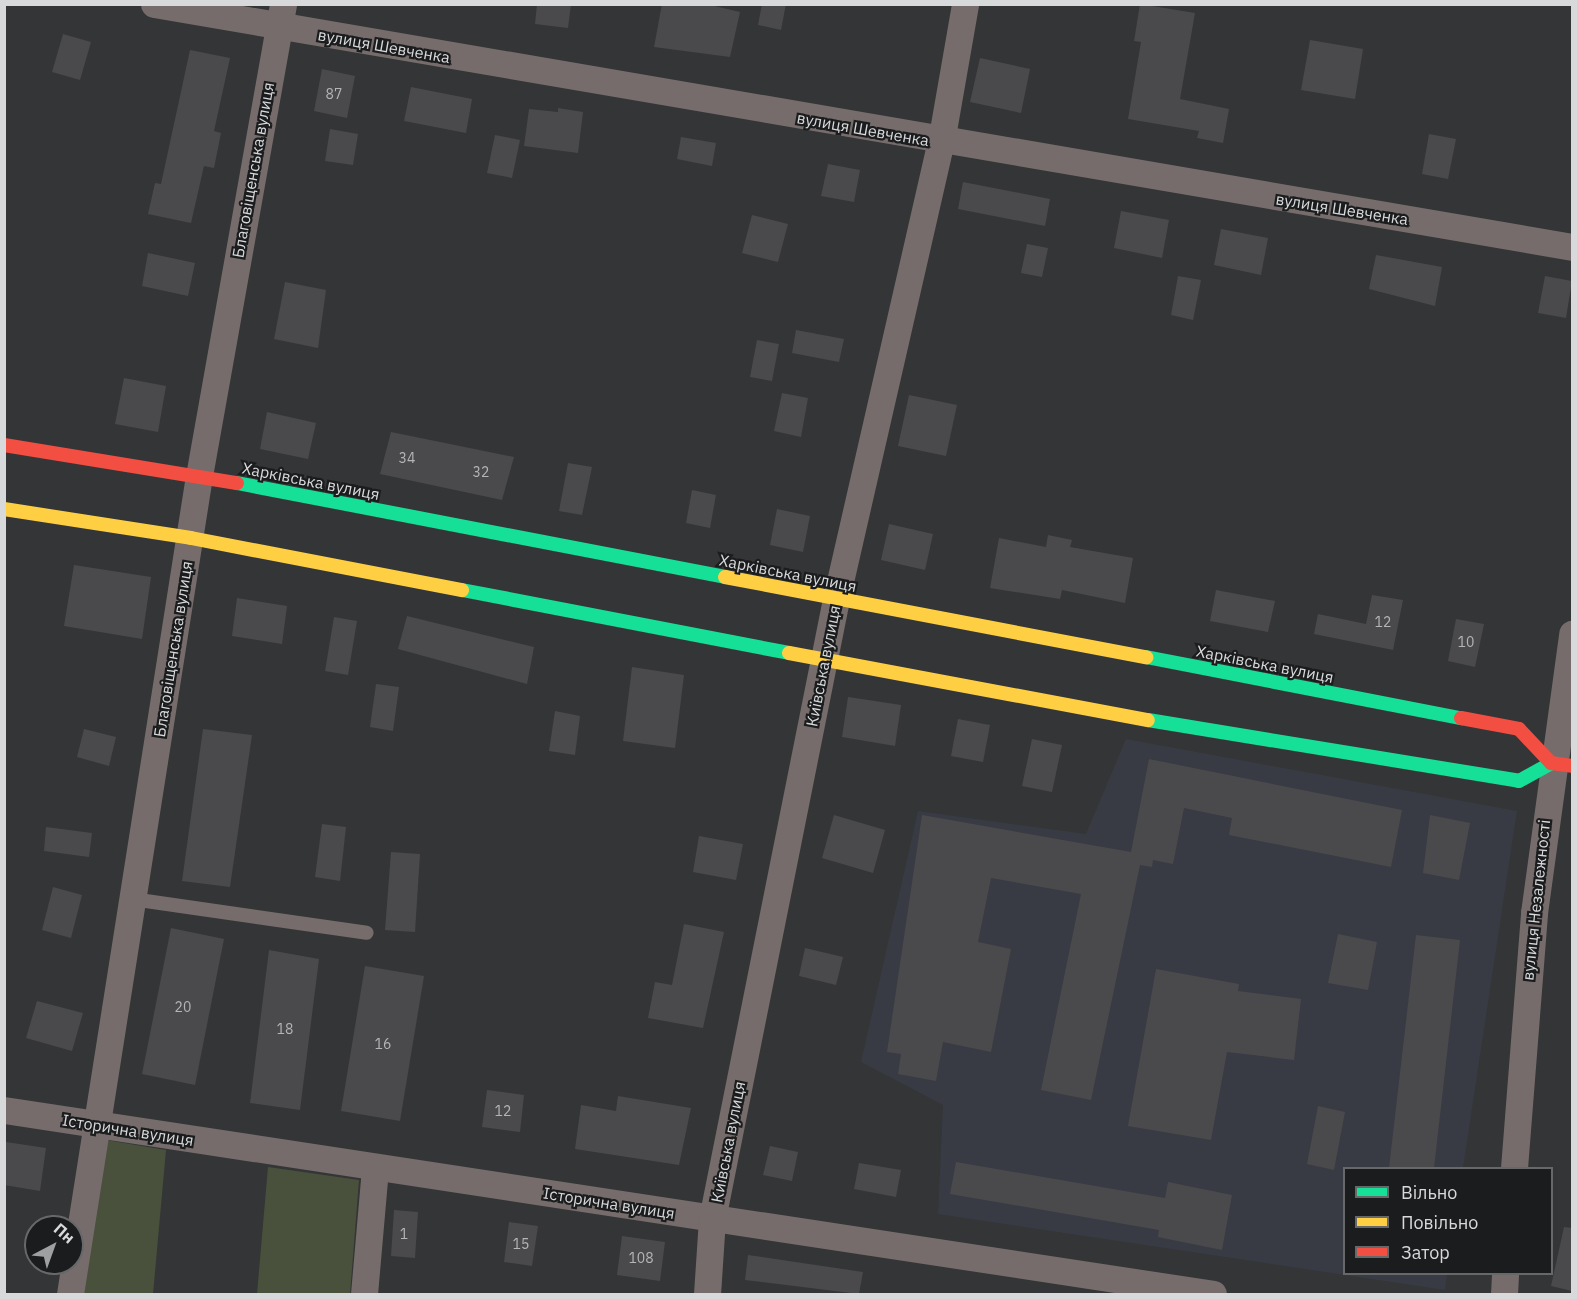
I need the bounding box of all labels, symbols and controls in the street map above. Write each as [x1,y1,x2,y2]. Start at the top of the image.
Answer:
street label: вулиця Шевченка [316,25,452,67]
street label: Благовіщенська вулиця [228,81,278,259]
house number: 87 [326,86,342,102]
street label: вулиця Шевченка [795,108,931,150]
street label: вулиця Шевченка [1274,189,1410,229]
house number: 34 [399,450,415,466]
street label: Харківська вулиця [241,458,381,504]
house number: 32 [473,464,489,480]
street label: Харківська вулиця [718,550,858,596]
street label: Благовіщенська вулиця [150,560,196,738]
street label: Київська вулиця [802,604,844,728]
house number: 12 [1375,614,1391,630]
house number: 10 [1458,634,1474,650]
street label: Харківська вулиця [1195,641,1335,687]
street label: вулиця Незалежності [1518,819,1554,981]
house number: 20 [175,999,191,1015]
house number: 18 [277,1021,293,1037]
house number: 16 [375,1036,391,1052]
street label: Київська вулиця [707,1080,749,1204]
house number: 12 [495,1103,511,1119]
street label: Історична вулиця [61,1110,195,1150]
legend [1343,1167,1553,1275]
text: Вільно [1401,1181,1457,1204]
street label: Історична вулиця [542,1183,676,1223]
text: Повільно [1401,1211,1478,1234]
north arrow [24,1215,84,1275]
text: Пн [50,1218,79,1247]
house number: 1 [400,1226,408,1242]
house number: 15 [513,1236,529,1252]
text: Затор [1401,1241,1450,1264]
house number: 108 [628,1250,654,1266]

